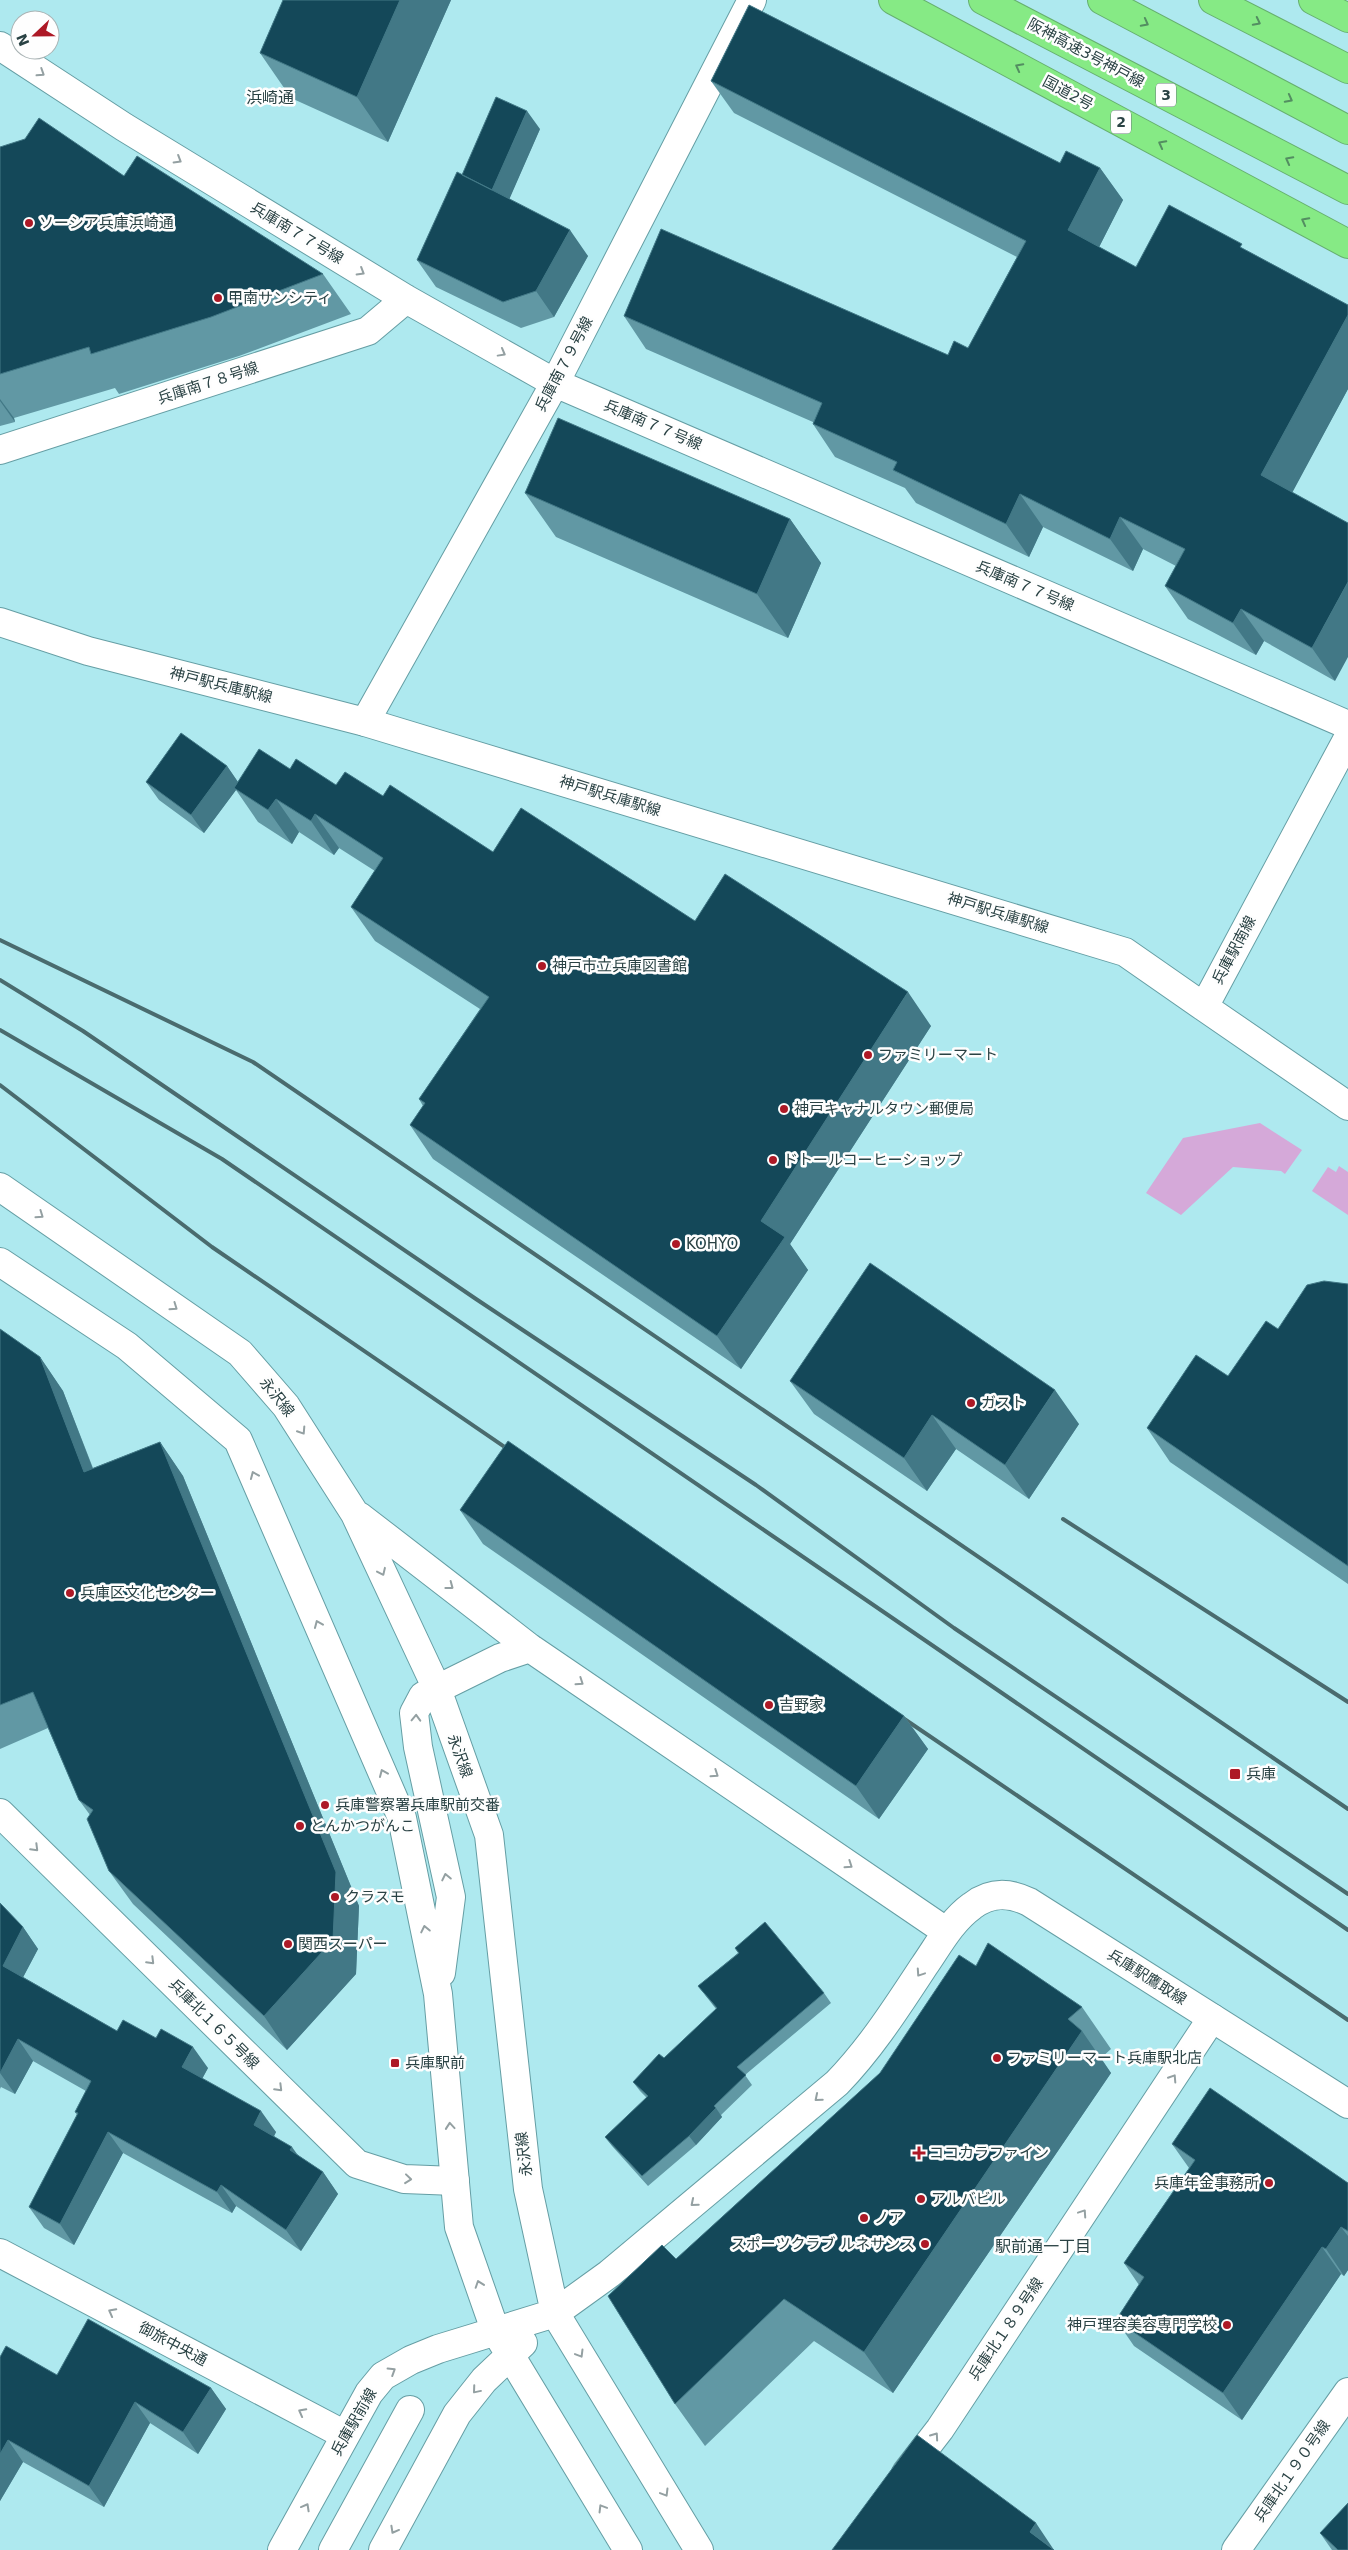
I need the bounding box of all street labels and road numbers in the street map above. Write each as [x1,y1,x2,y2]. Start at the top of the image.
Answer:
street label: 阪神高速3号神戸線 [1025,15,1147,91]
street label: 国道2号 [1040,72,1096,114]
road number: 3 [1156,84,1176,106]
road number: 2 [1111,110,1131,134]
street label: 兵庫南７７号線 [247,198,347,268]
street label: 兵庫南７９号線 [531,313,597,415]
street label: 兵庫南７８号線 [155,358,261,408]
street label: 兵庫南７７号線 [601,396,705,454]
street label: 兵庫南７７号線 [973,557,1077,615]
street label: 神戸駅兵庫駅線 [168,664,274,706]
street label: 神戸駅兵庫駅線 [557,772,663,820]
street label: 神戸駅兵庫駅線 [945,889,1051,937]
street label: 兵庫駅南線 [1208,913,1260,987]
street label: 永沢線 [256,1374,298,1420]
street label: 永沢線 [444,1732,476,1780]
street label: 兵庫駅鷹取線 [1104,1946,1190,2008]
street label: 兵庫北１６５号線 [165,1975,263,2073]
street label: 永沢線 [512,2131,536,2177]
street label: 兵庫北１８９号線 [965,2274,1047,2384]
street label: 御旅中央通 [136,2318,210,2370]
street label: 兵庫駅前線 [327,2385,381,2459]
street label: 兵庫北１９０号線 [1250,2417,1334,2525]

